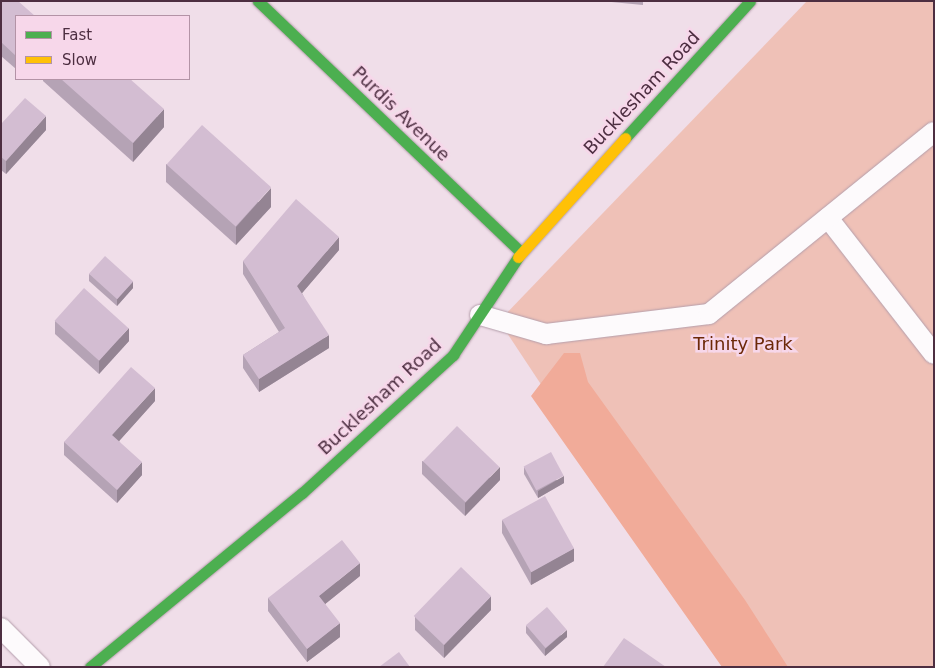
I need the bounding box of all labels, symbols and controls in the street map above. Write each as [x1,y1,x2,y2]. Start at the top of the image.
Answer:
legend [15,15,190,80]
text: Fast [62,26,92,44]
street label: Bucklesham Road [579,27,705,159]
text: Slow [62,51,97,69]
street label: Purdis Avenue [348,62,454,166]
park label: Trinity Park [693,333,793,355]
street label: Bucklesham Road [314,334,446,460]

